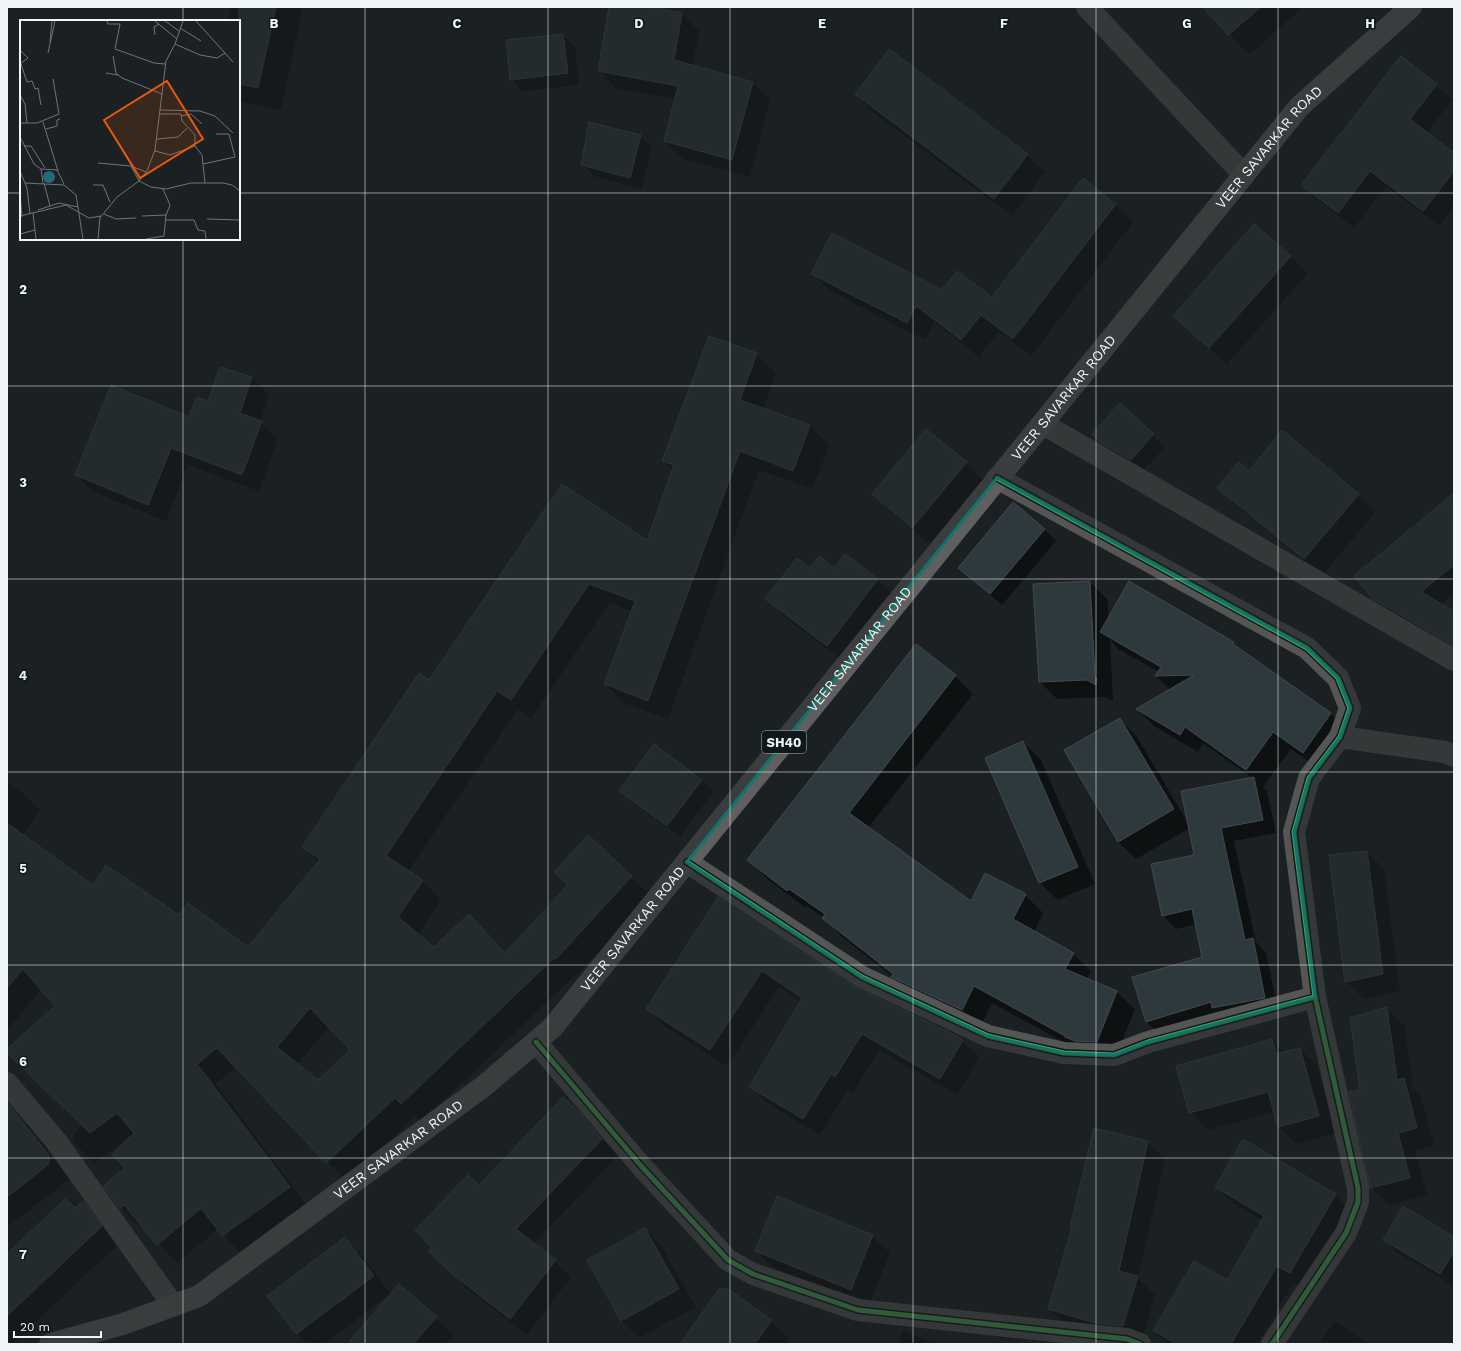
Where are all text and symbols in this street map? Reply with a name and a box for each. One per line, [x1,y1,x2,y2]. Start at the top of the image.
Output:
text: B [270,16,279,31]
text: C [453,16,462,31]
text: D [634,16,644,31]
text: E [818,16,826,31]
text: F [1000,16,1008,31]
text: G [1182,16,1192,31]
text: H [1365,16,1375,31]
inset map [20,20,240,240]
street label: VEER SAVARKAR ROAD [1212,82,1325,212]
text: 2 [19,282,27,297]
street label: VEER SAVARKAR ROAD [1008,332,1119,463]
text: 3 [19,475,27,490]
street label: VEER SAVARKAR ROAD [804,583,915,715]
text: 4 [19,668,28,683]
road number: SH40 [762,731,806,753]
text: 5 [19,861,27,876]
street label: VEER SAVARKAR ROAD [577,863,688,994]
text: 6 [19,1054,27,1069]
street label: VEER SAVARKAR ROAD [330,1096,466,1202]
text: 7 [19,1247,27,1262]
scale bar [14,1313,101,1339]
text: 20 m [20,1320,50,1334]

